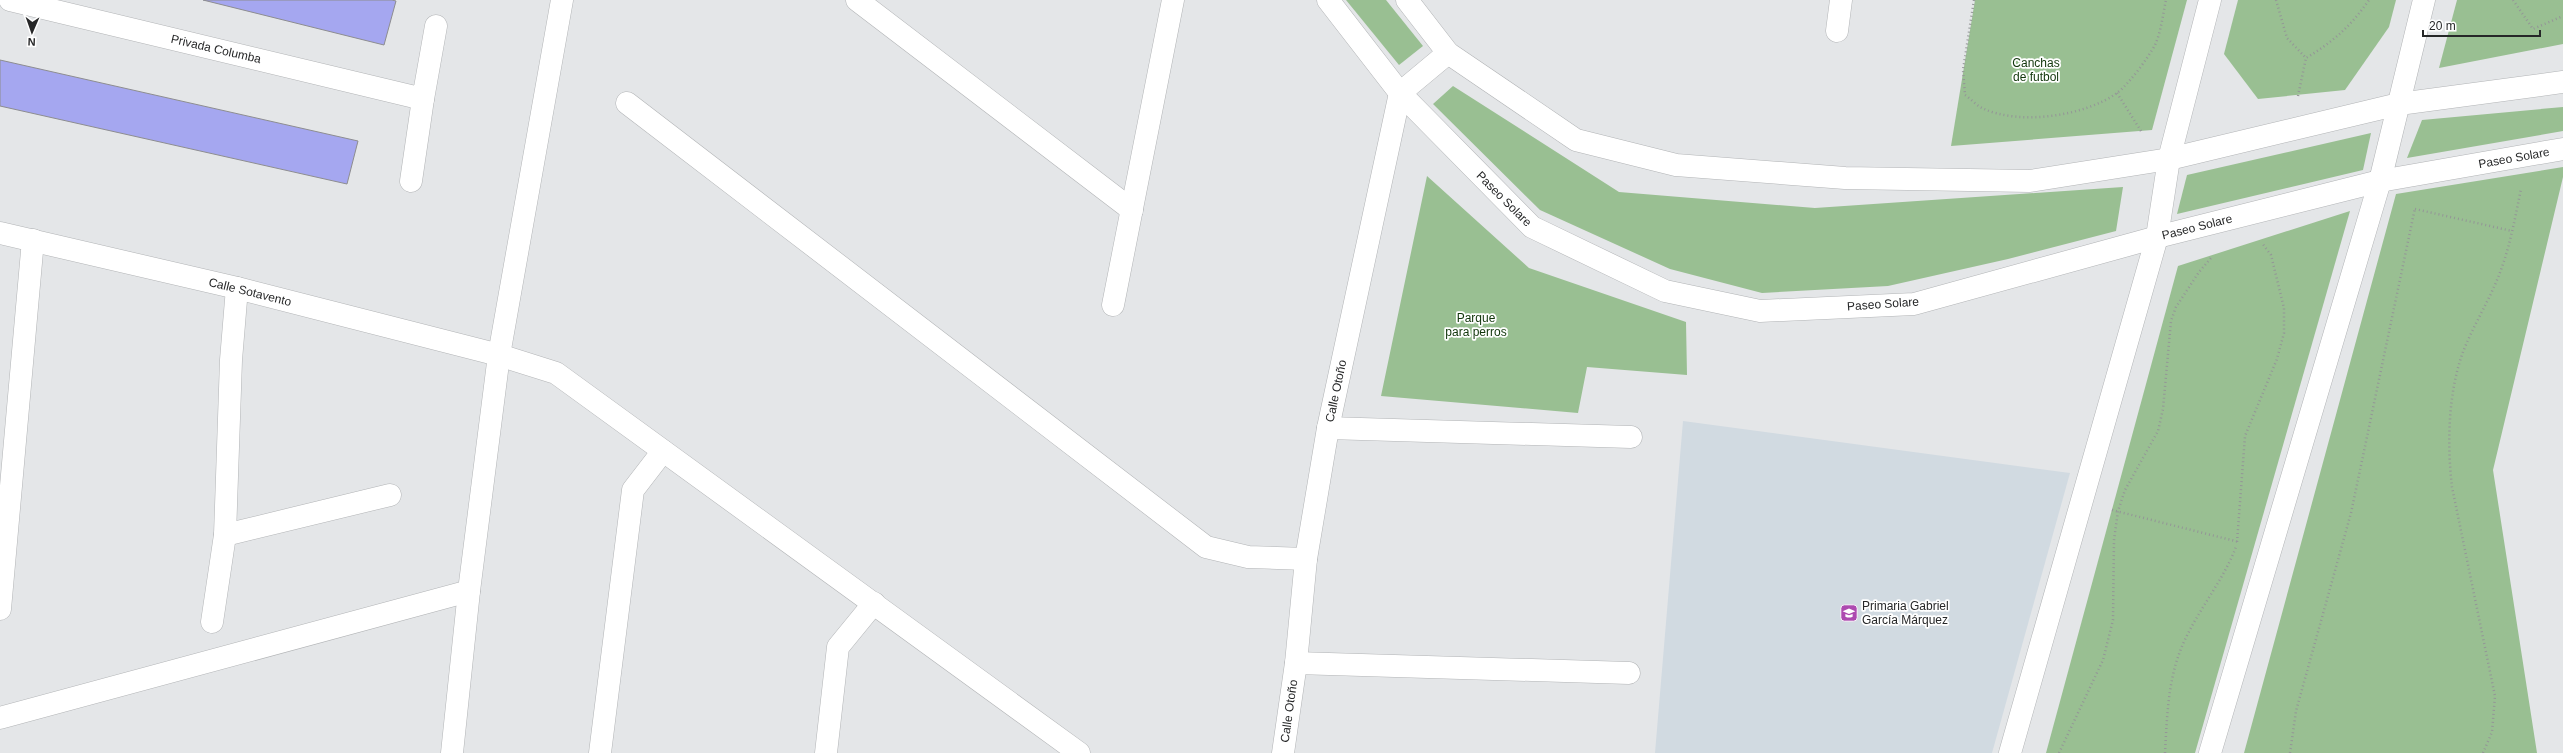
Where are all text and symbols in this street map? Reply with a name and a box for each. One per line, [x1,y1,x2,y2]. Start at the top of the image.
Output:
north arrow [12,12,52,52]
scale bar [2423,12,2540,38]
text: 20 m [2429,19,2456,33]
street label: Privada Columba [170,32,263,66]
text: N [27,36,36,48]
park label: Canchas de futbol [2012,56,2060,84]
street label: Paseo Solare [2477,145,2551,171]
street label: Paseo Solare [1474,169,1535,230]
street label: Paseo Solare [2160,211,2234,243]
street label: Calle Sotavento [207,275,293,309]
street label: Paseo Solare [1847,294,1920,313]
park label: Parque para perros [1445,311,1507,339]
street label: Calle Otoño [1323,358,1350,423]
place label: Primaria Gabriel García Márquez [1862,599,1949,627]
school or university icon: Primaria Gabriel García Márquez [1839,603,1859,623]
street label: Calle Otoño [1278,678,1300,743]

